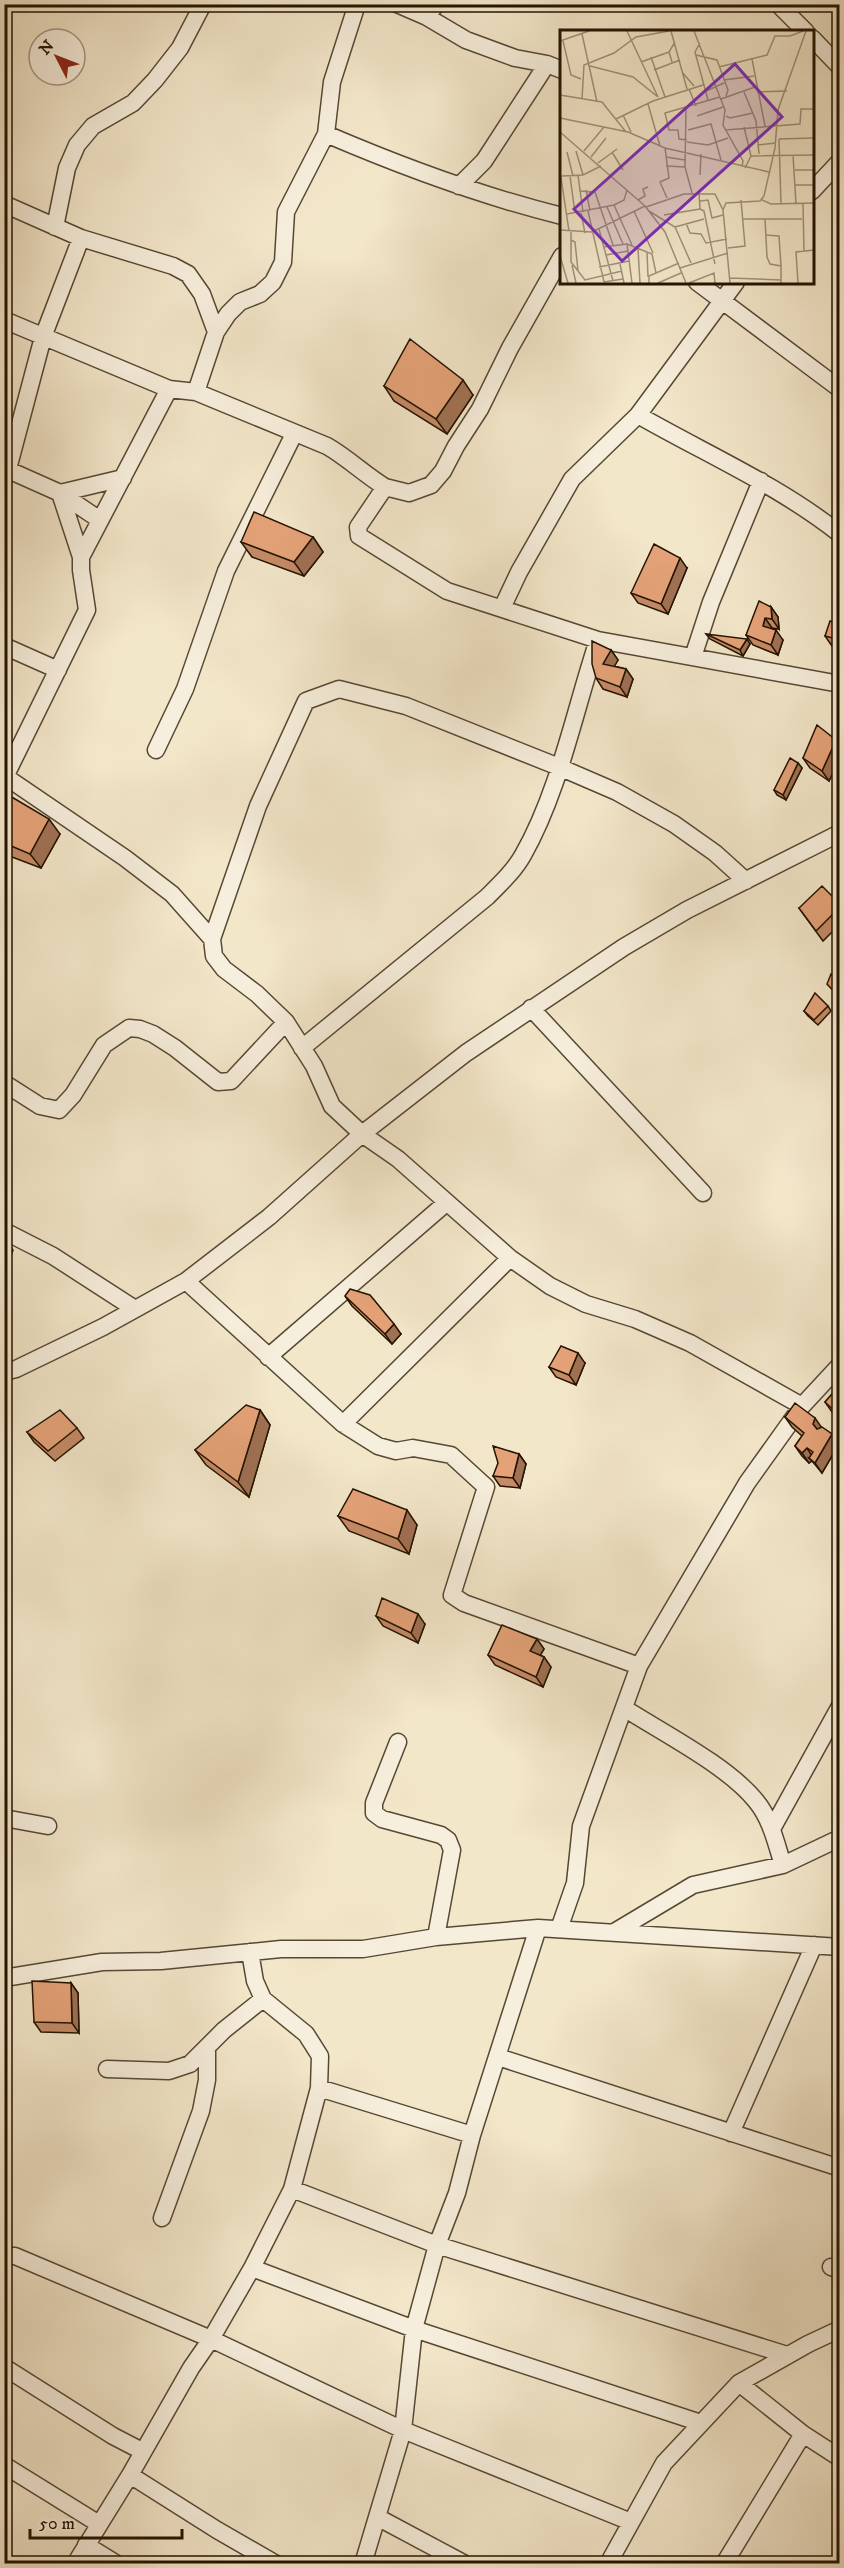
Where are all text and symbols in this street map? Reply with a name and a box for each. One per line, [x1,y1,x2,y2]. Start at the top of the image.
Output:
north arrow [27,27,87,87]
inset map [560,30,814,284]
text: N [35,36,58,59]
scale bar [30,2502,182,2540]
text: 50 m [39,2513,75,2535]

